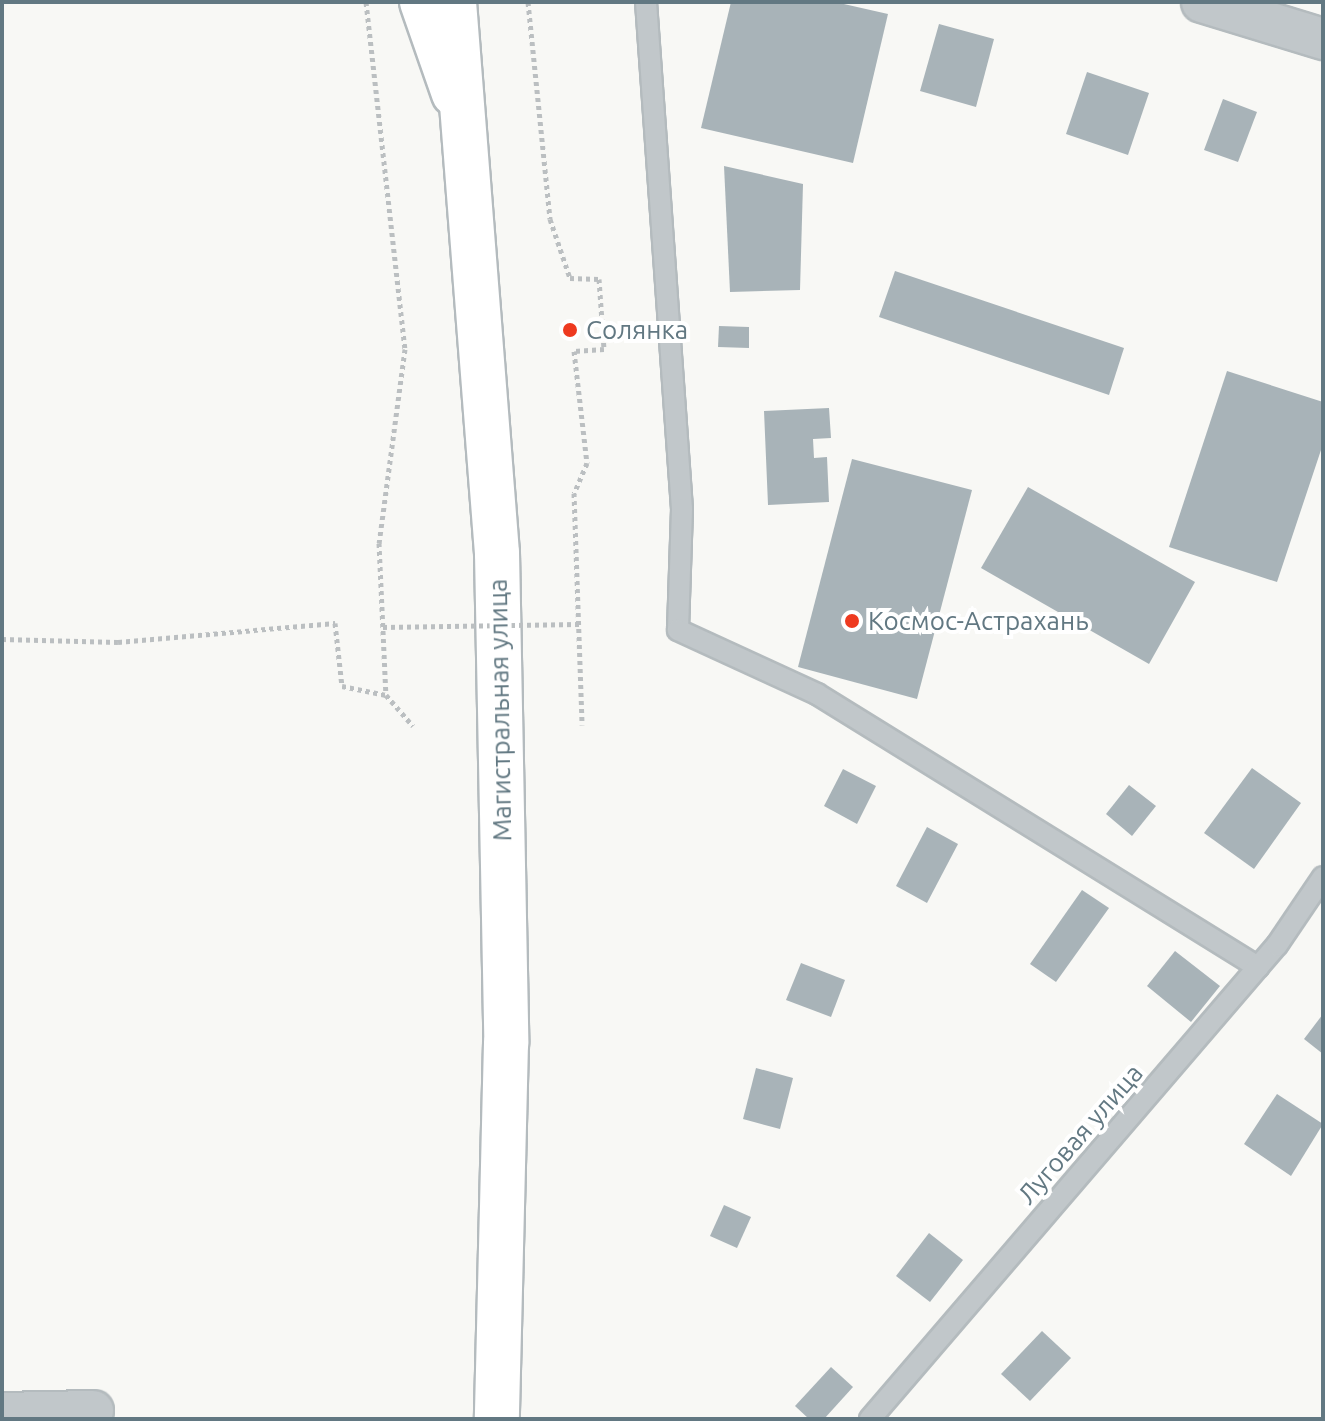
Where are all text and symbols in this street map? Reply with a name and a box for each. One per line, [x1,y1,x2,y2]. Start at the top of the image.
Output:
place label: Солянка [586,314,688,346]
marker: Солянка [561,321,579,339]
street label: Магистральная улица [482,578,518,842]
place label: Космос-Астрахань [868,605,1089,637]
marker: Космос-Астрахань [843,612,861,630]
street label: Луговая улица [1011,1058,1149,1210]

